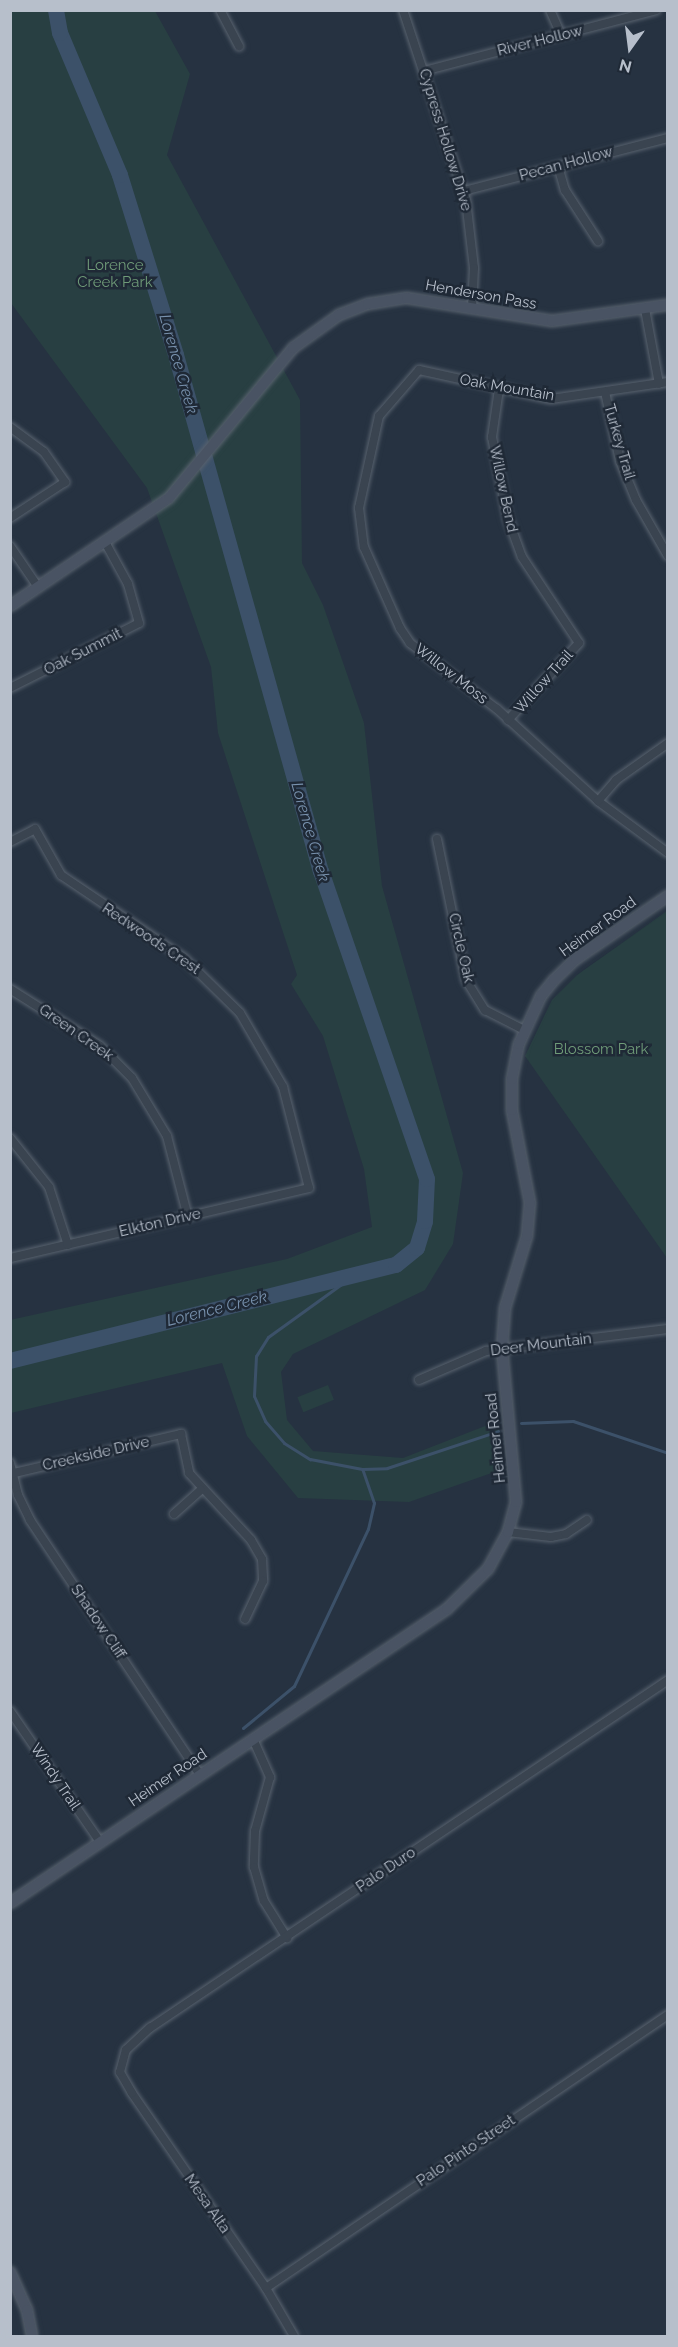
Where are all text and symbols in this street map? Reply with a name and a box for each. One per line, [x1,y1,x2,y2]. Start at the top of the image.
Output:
north arrow [600,18,660,78]
street label: River Hollow [495,22,585,60]
text: N [617,55,634,77]
street label: Cypress Hollow Drive [415,66,475,214]
street label: Pecan Hollow [517,143,615,185]
park label: Lorence Creek Park [77,256,153,291]
street label: Henderson Pass [424,276,538,314]
water label: Lorence Creek [155,312,201,416]
street label: Oak Mountain [458,371,556,405]
street label: Turkey Trail [599,402,639,482]
street label: Willow Bend [485,444,521,534]
street label: Oak Summit [41,625,125,679]
street label: Willow Moss [411,640,491,708]
street label: Willow Trail [510,646,578,718]
water label: Lorence Creek [287,780,333,884]
street label: Heimer Road [556,893,640,961]
street label: Redwoods Crest [99,900,203,978]
street label: Circle Oak [444,911,478,985]
street label: Green Creek [35,1001,117,1065]
park label: Blossom Park [554,1041,648,1059]
street label: Elkton Drive [117,1205,203,1241]
water label: Lorence Creek [165,1287,269,1331]
street label: Deer Mountain [489,1330,593,1360]
street label: Heimer Road [482,1392,510,1484]
street label: Creekside Drive [41,1433,151,1475]
street label: Shadow Cliff [66,1581,130,1663]
street label: Windy Trail [26,1740,84,1814]
street label: Heimer Road [125,1745,211,1811]
street label: Palo Duro [353,1844,419,1896]
street label: Palo Pinto Street [413,2111,519,2191]
street label: Mesa Alta [180,2171,234,2237]

